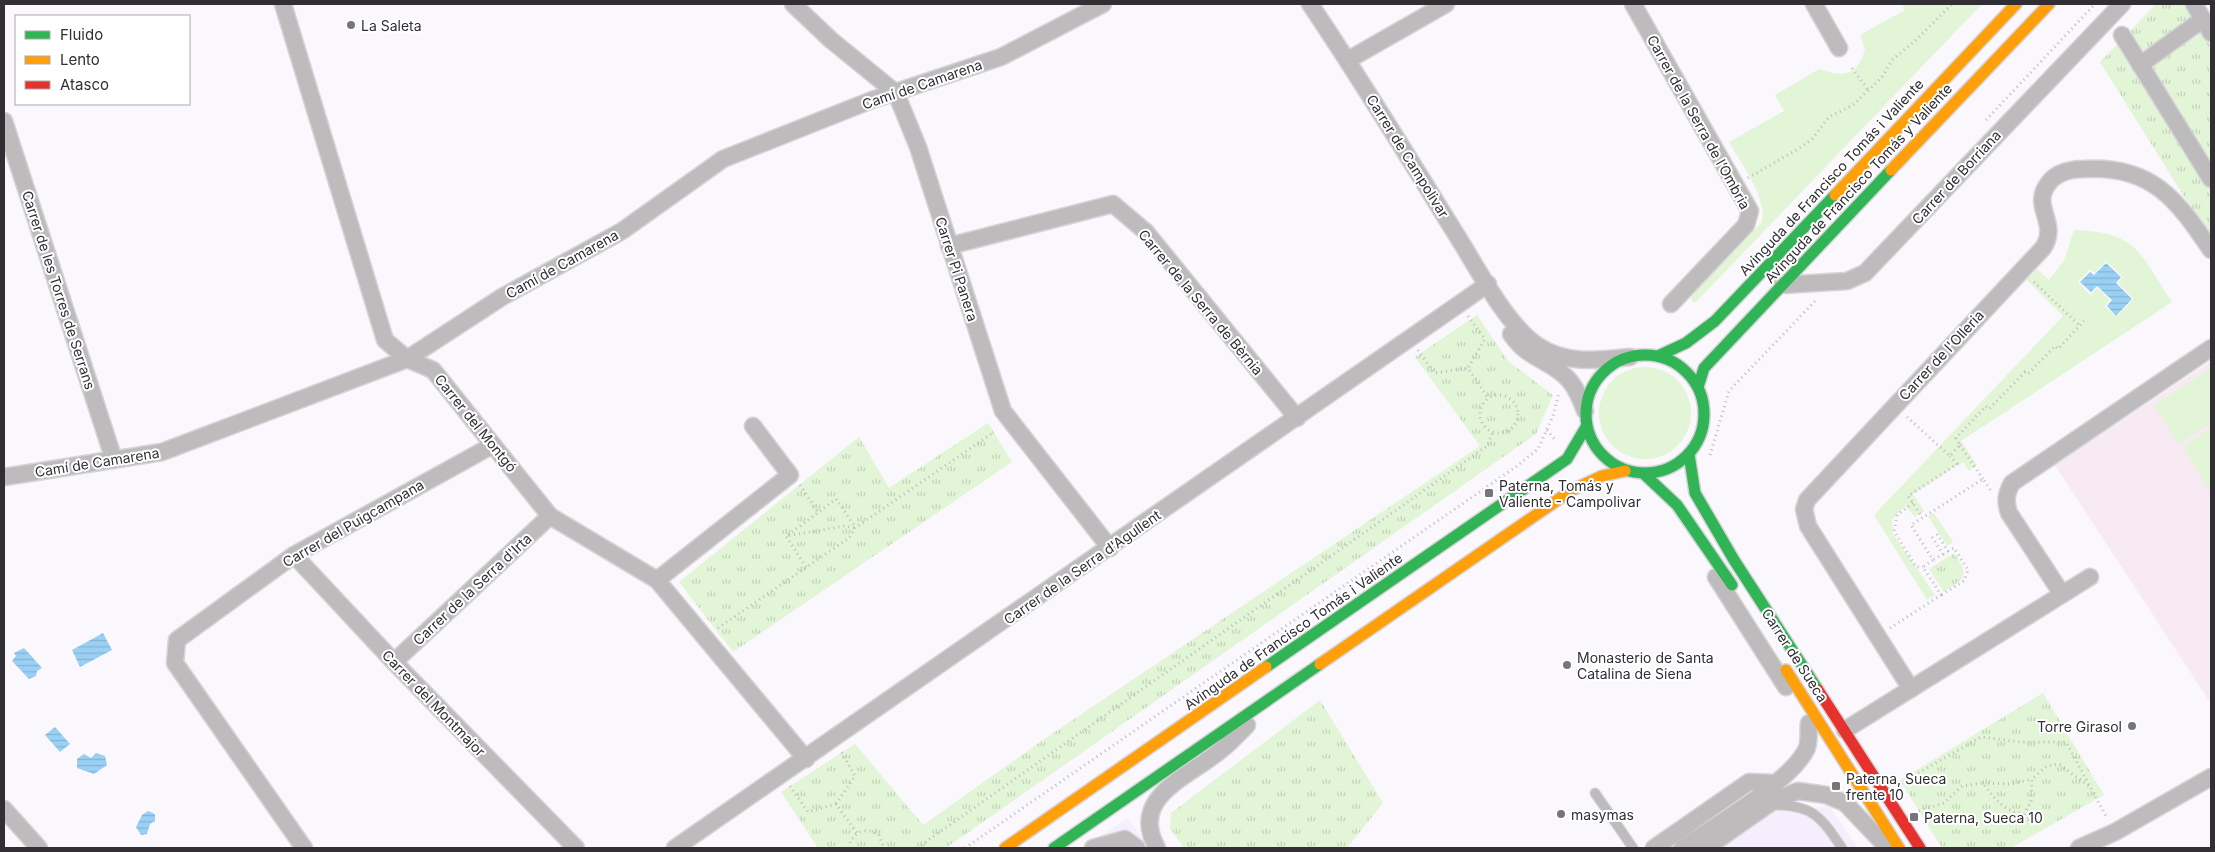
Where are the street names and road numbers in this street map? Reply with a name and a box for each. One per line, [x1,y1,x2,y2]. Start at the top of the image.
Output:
street label: Carrer de la Serra de l’Ombria [1644,32,1754,212]
street label: Camí de Camarena [860,55,984,113]
street label: Avinguda de Francisco Tomás i Valiente [1735,75,1927,279]
street label: Avinguda de Francisco Tomás y Valiente [1761,80,1955,286]
street label: Carrer de Campolivar [1363,91,1453,221]
street label: Carrer de Borriana [1908,126,2004,228]
street label: Carrer de les Torres de Serrans [19,188,99,392]
street label: Carrer Pi Panera [932,215,982,323]
street label: Camí de Camarena [503,226,621,302]
street label: Carrer de la Serra de Bèrnia [1135,226,1267,378]
street label: Carrer de l'Olleria [1895,307,1987,403]
street label: Carrer del Montgó [431,371,521,475]
street label: Camí de Camarena [33,444,161,480]
street label: Carrer del Puigcampana [279,476,427,570]
street label: Carrer de la Serra d'Agullent [1000,506,1164,628]
street label: Carrer de la Serra d'Irta [409,530,535,648]
street label: Avinguda de Francisco Tomás i Valiente [1181,549,1405,713]
street label: Carrer de Sueca [1758,605,1832,705]
street label: Carrer del Montmajor [379,646,489,760]

